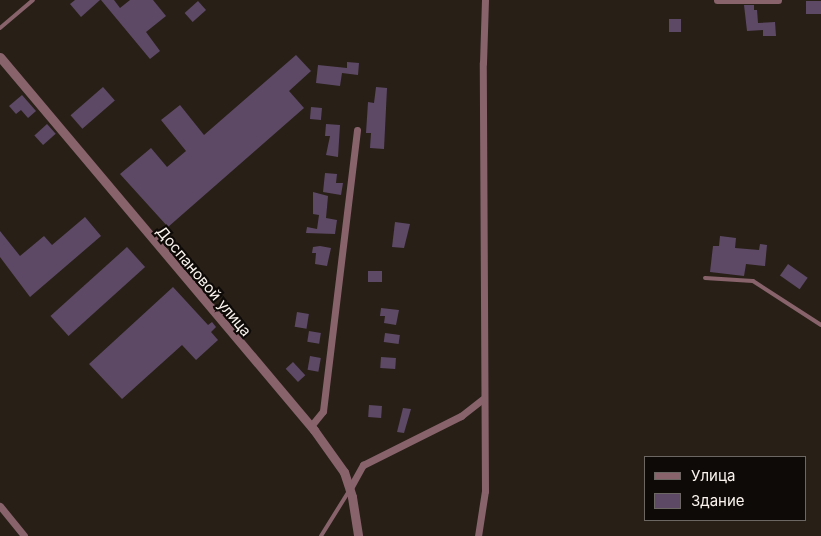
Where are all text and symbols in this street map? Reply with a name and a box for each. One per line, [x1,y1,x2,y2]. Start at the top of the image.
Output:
street label: Доспановой улица [153,222,255,340]
legend [644,456,806,521]
text: Улица [691,466,735,485]
text: Здание [691,491,745,510]

